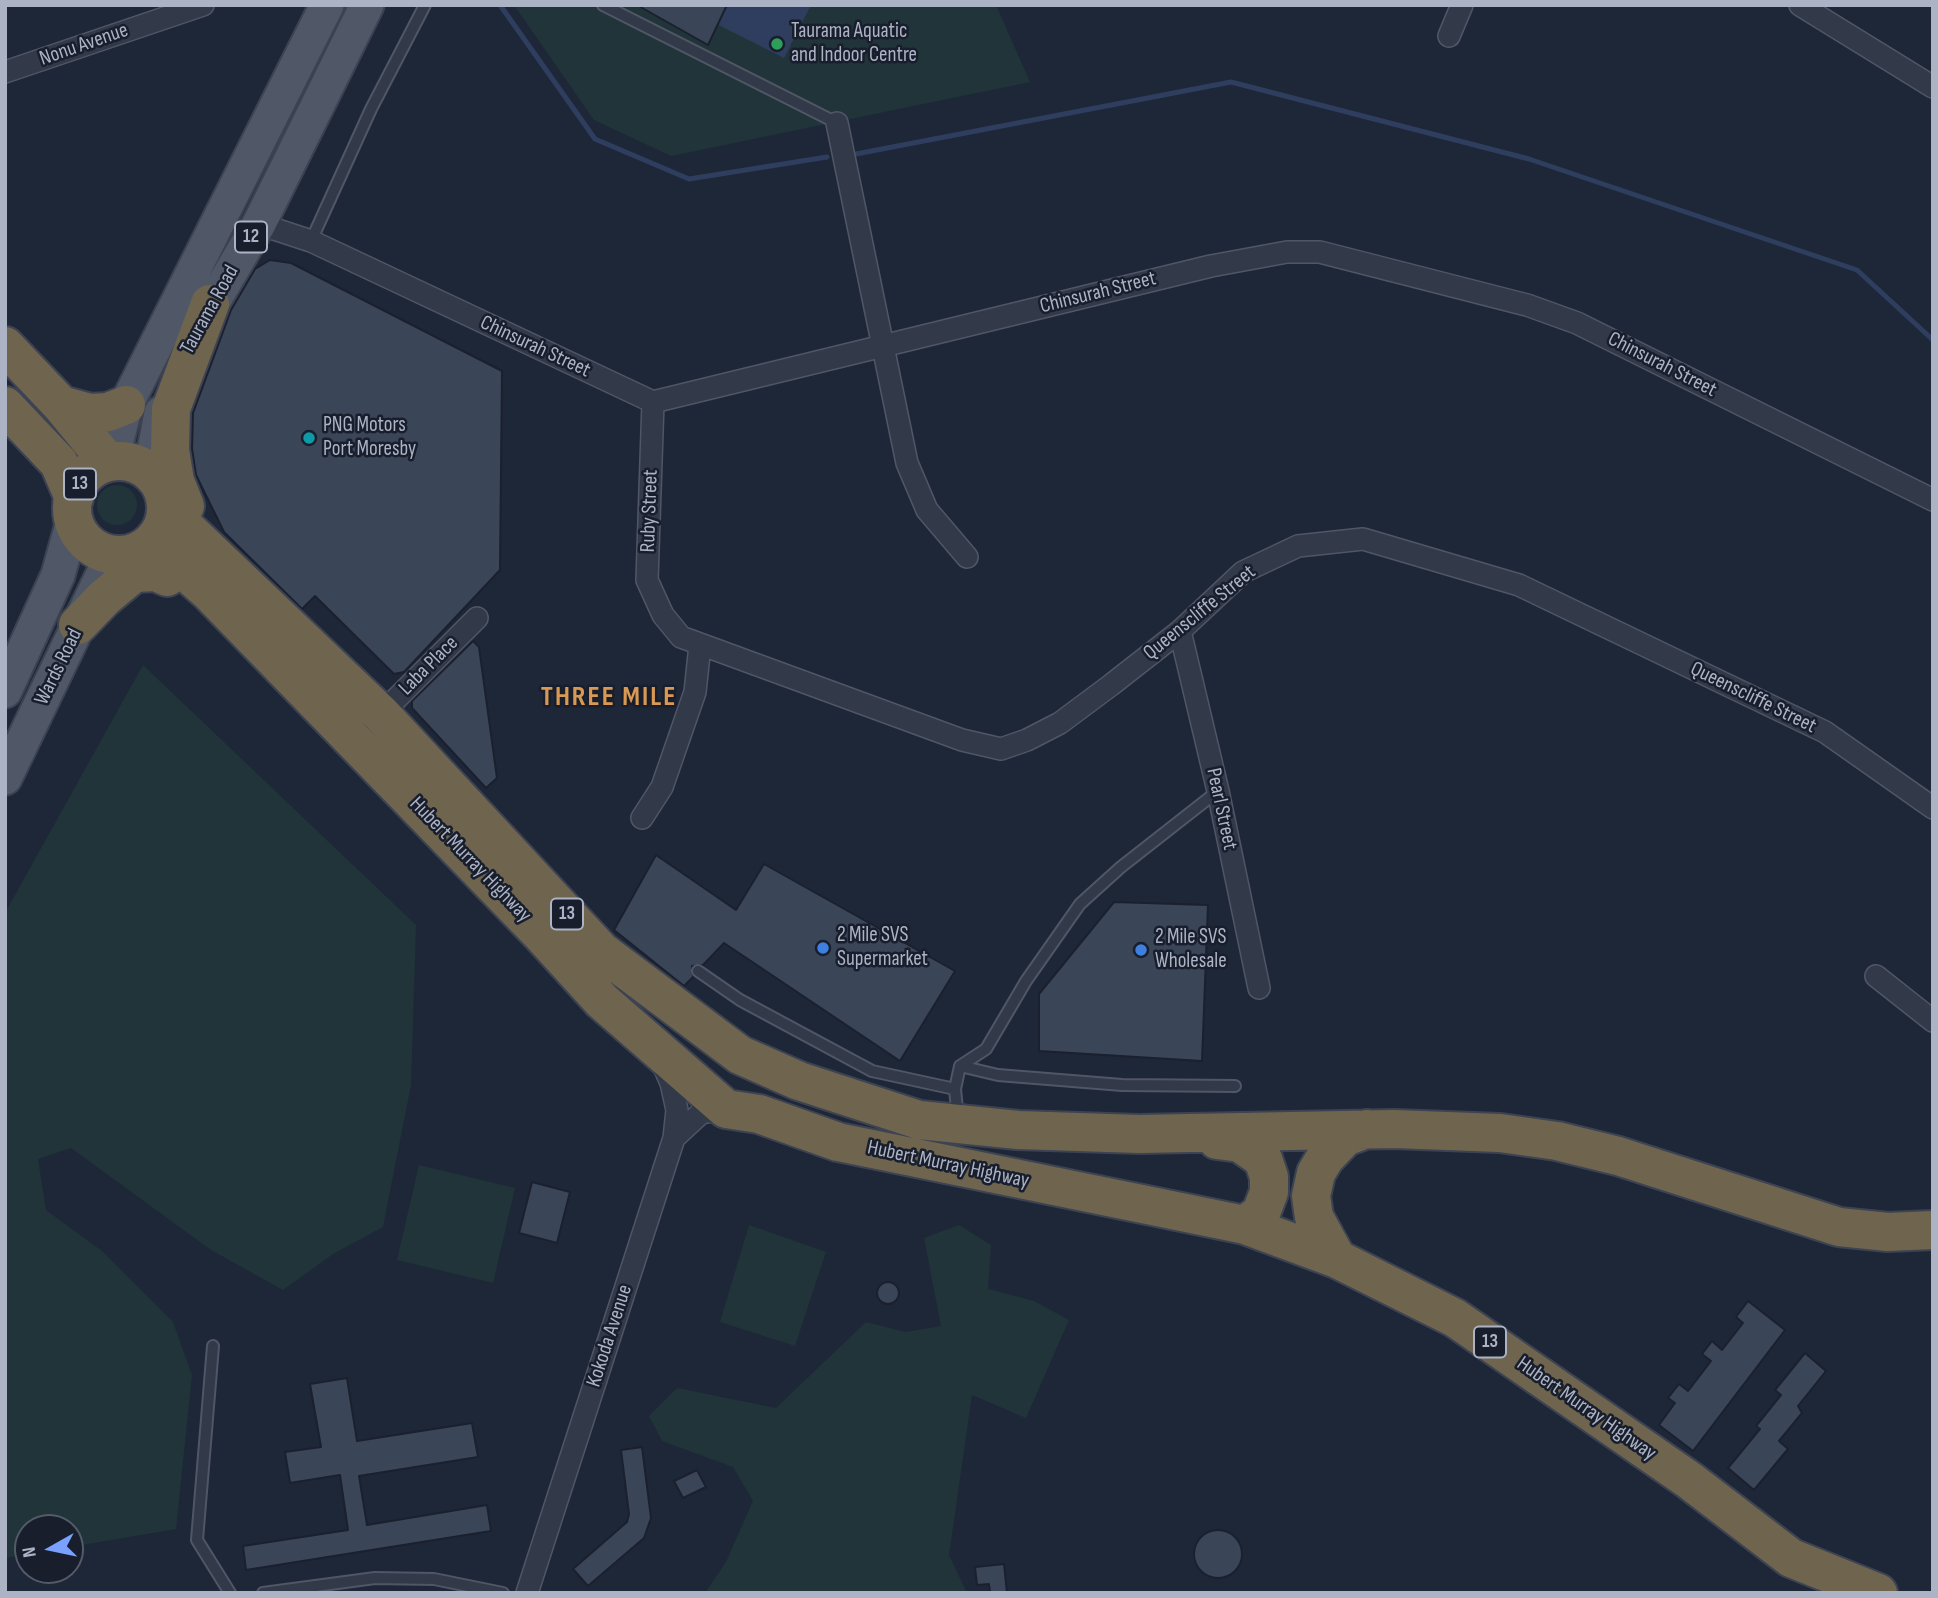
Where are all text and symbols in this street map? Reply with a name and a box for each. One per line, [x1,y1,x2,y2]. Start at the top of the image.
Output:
street label: Nonu Avenue [36,18,132,72]
place label: Taurama Aquatic and Indoor Centre [791,19,917,69]
marker: Taurama Aquatic and Indoor Centre [769,36,785,52]
road number: 12 [235,221,267,252]
street label: Taurama Road [175,261,245,359]
street label: Chinsurah Street [1037,266,1159,320]
street label: Chinsurah Street [476,310,594,384]
street label: Chinsurah Street [1603,327,1721,403]
place label: PNG Motors Port Moresby [323,413,416,463]
marker: PNG Motors Port Moresby [301,430,317,446]
road number: 13 [64,468,96,499]
street label: Ruby Street [636,469,664,553]
street label: Queenscliffe Street [1139,560,1261,666]
street label: Wards Road [30,625,88,709]
street label: Laba Place [394,631,464,701]
street label: Queenscliffe Street [1686,657,1820,739]
district label: THREE MILE [542,681,676,715]
street label: Pearl Street [1200,766,1242,852]
street label: Hubert Murray Highway [404,792,536,928]
road number: 13 [551,898,583,930]
place label: 2 Mile SVS Supermarket [837,923,928,973]
place label: 2 Mile SVS Wholesale [1155,925,1227,975]
marker: 2 Mile SVS Supermarket [815,940,831,956]
marker: 2 Mile SVS Wholesale [1133,942,1149,958]
street label: Hubert Murray Highway [865,1136,1031,1194]
street label: Kokoda Avenue [582,1282,638,1390]
road number: 13 [1474,1326,1506,1358]
street label: Hubert Murray Highway [1511,1352,1661,1466]
north arrow [14,1514,84,1584]
text: N [18,1545,42,1559]

